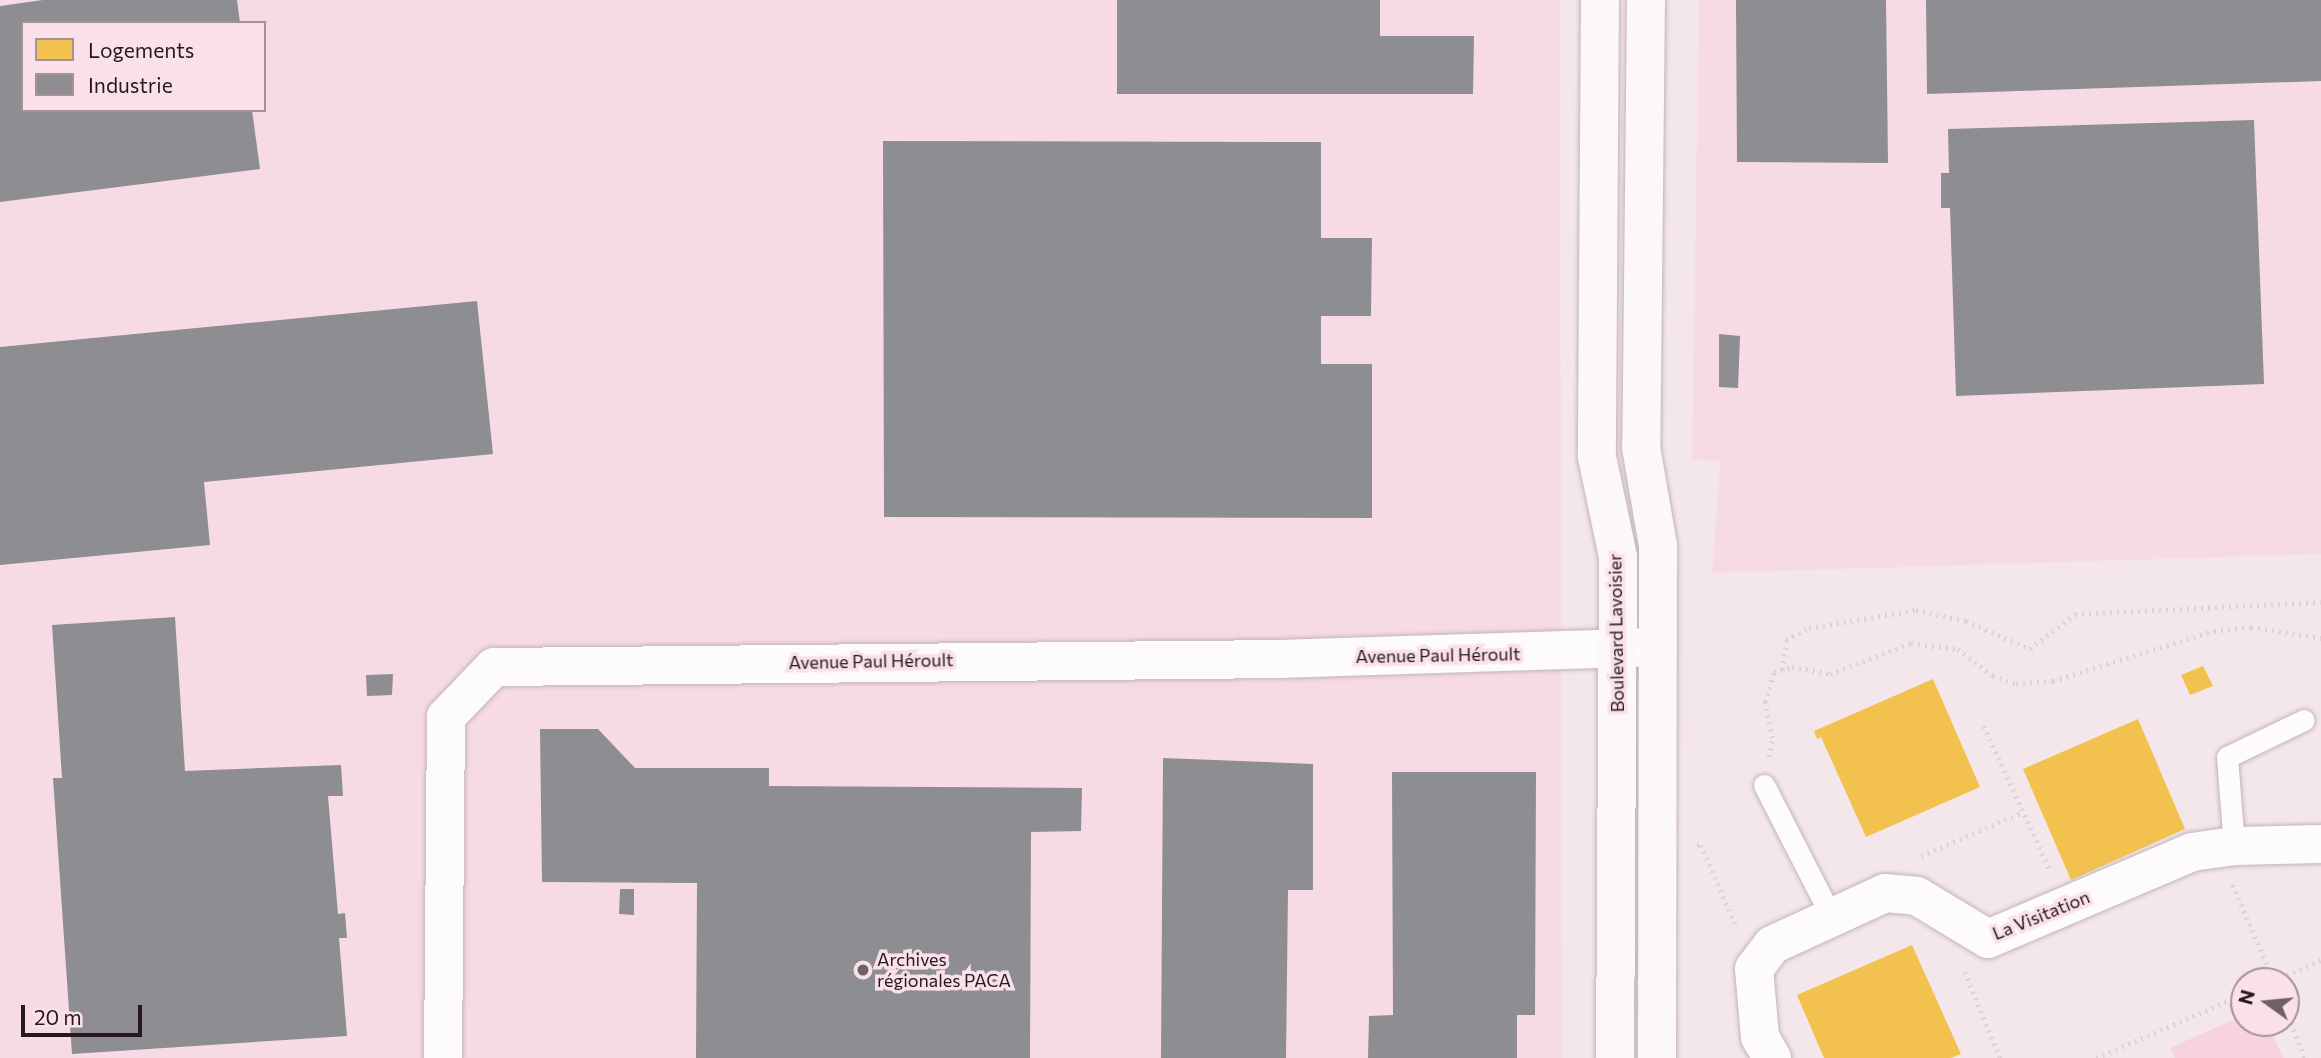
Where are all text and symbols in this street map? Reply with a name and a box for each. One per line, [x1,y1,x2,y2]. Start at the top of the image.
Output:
legend [21,21,266,112]
text: Logements [88,37,194,62]
text: Industrie [88,72,173,97]
street label: Boulevard Lavoisier [1604,553,1628,713]
street label: Avenue Paul Héroult [1355,643,1521,667]
street label: Avenue Paul Héroult [788,649,954,673]
street label: La Visitation [1989,886,2093,944]
place label: Archives régionales PACA [877,949,1011,992]
marker: Archives régionales PACA [855,962,871,978]
north arrow [2230,967,2300,1037]
text: N [2233,987,2259,1007]
scale bar [24,992,145,1036]
text: 20 m [34,1004,82,1029]

